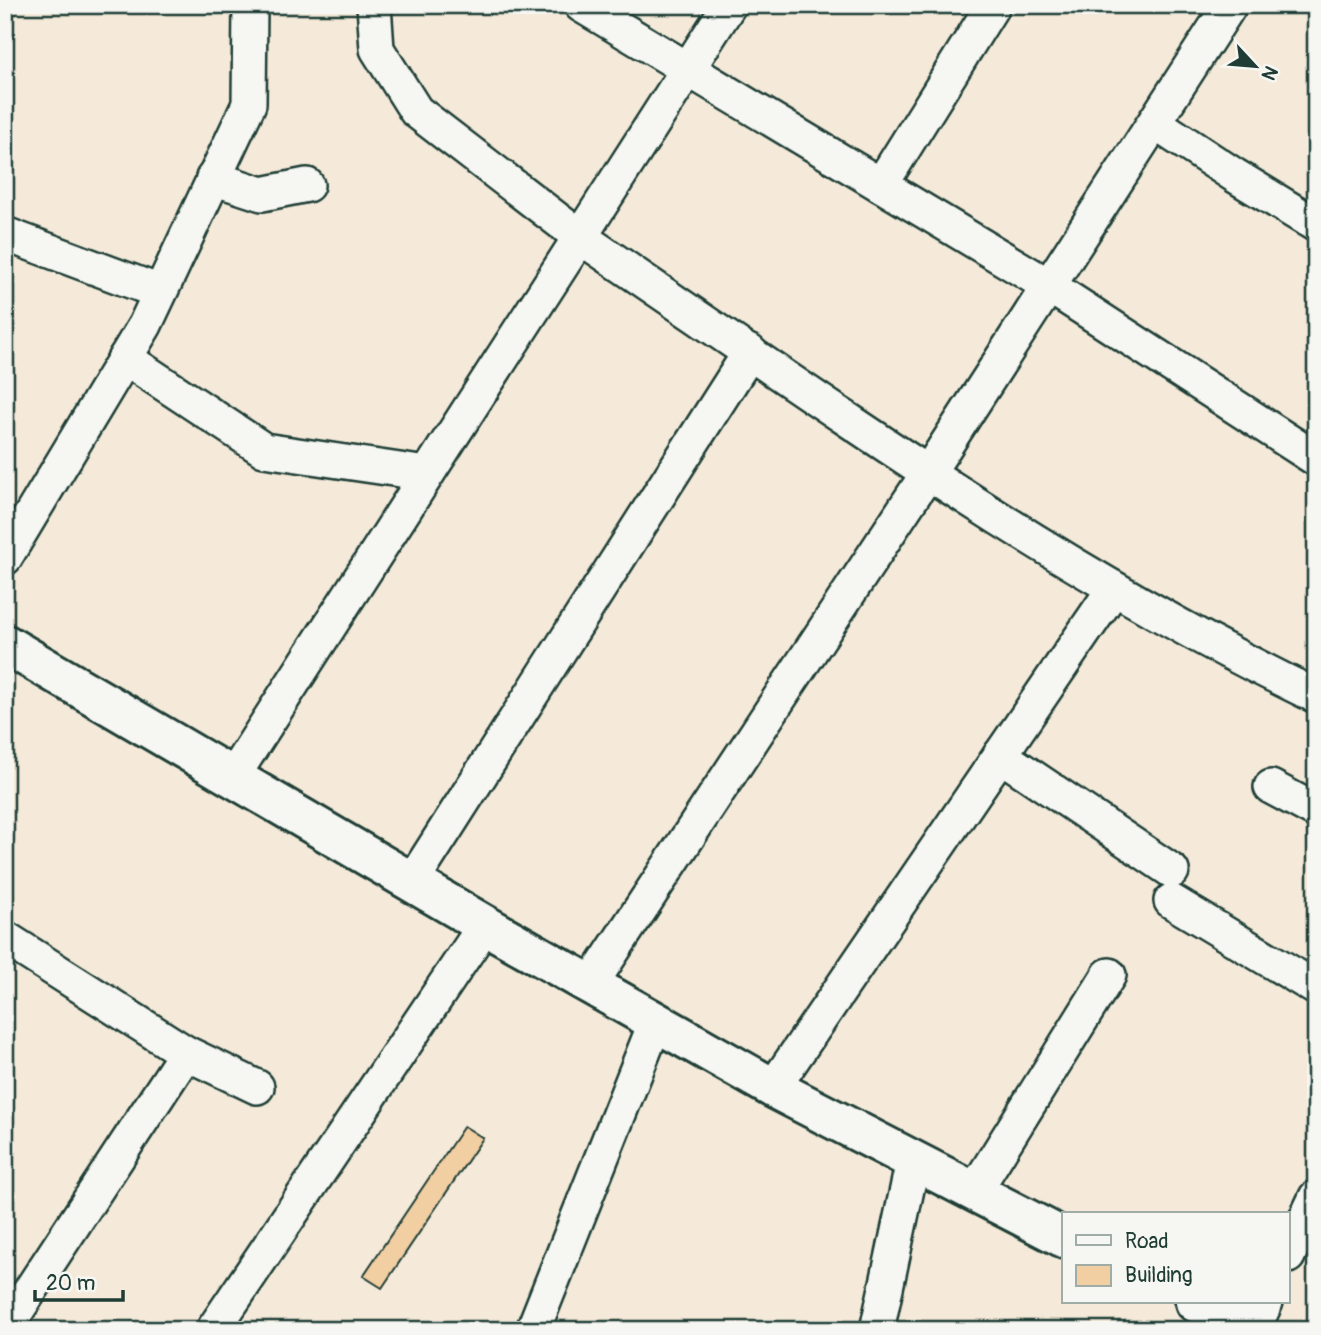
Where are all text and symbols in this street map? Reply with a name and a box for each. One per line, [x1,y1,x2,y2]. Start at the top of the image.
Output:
north arrow [1220,32,1290,102]
text: N [1256,62,1283,84]
legend [1062,1212,1290,1304]
text: Road [1125,1228,1169,1255]
scale bar [35,1258,122,1302]
text: Building [1125,1262,1192,1289]
text: 20 m [46,1270,95,1297]

